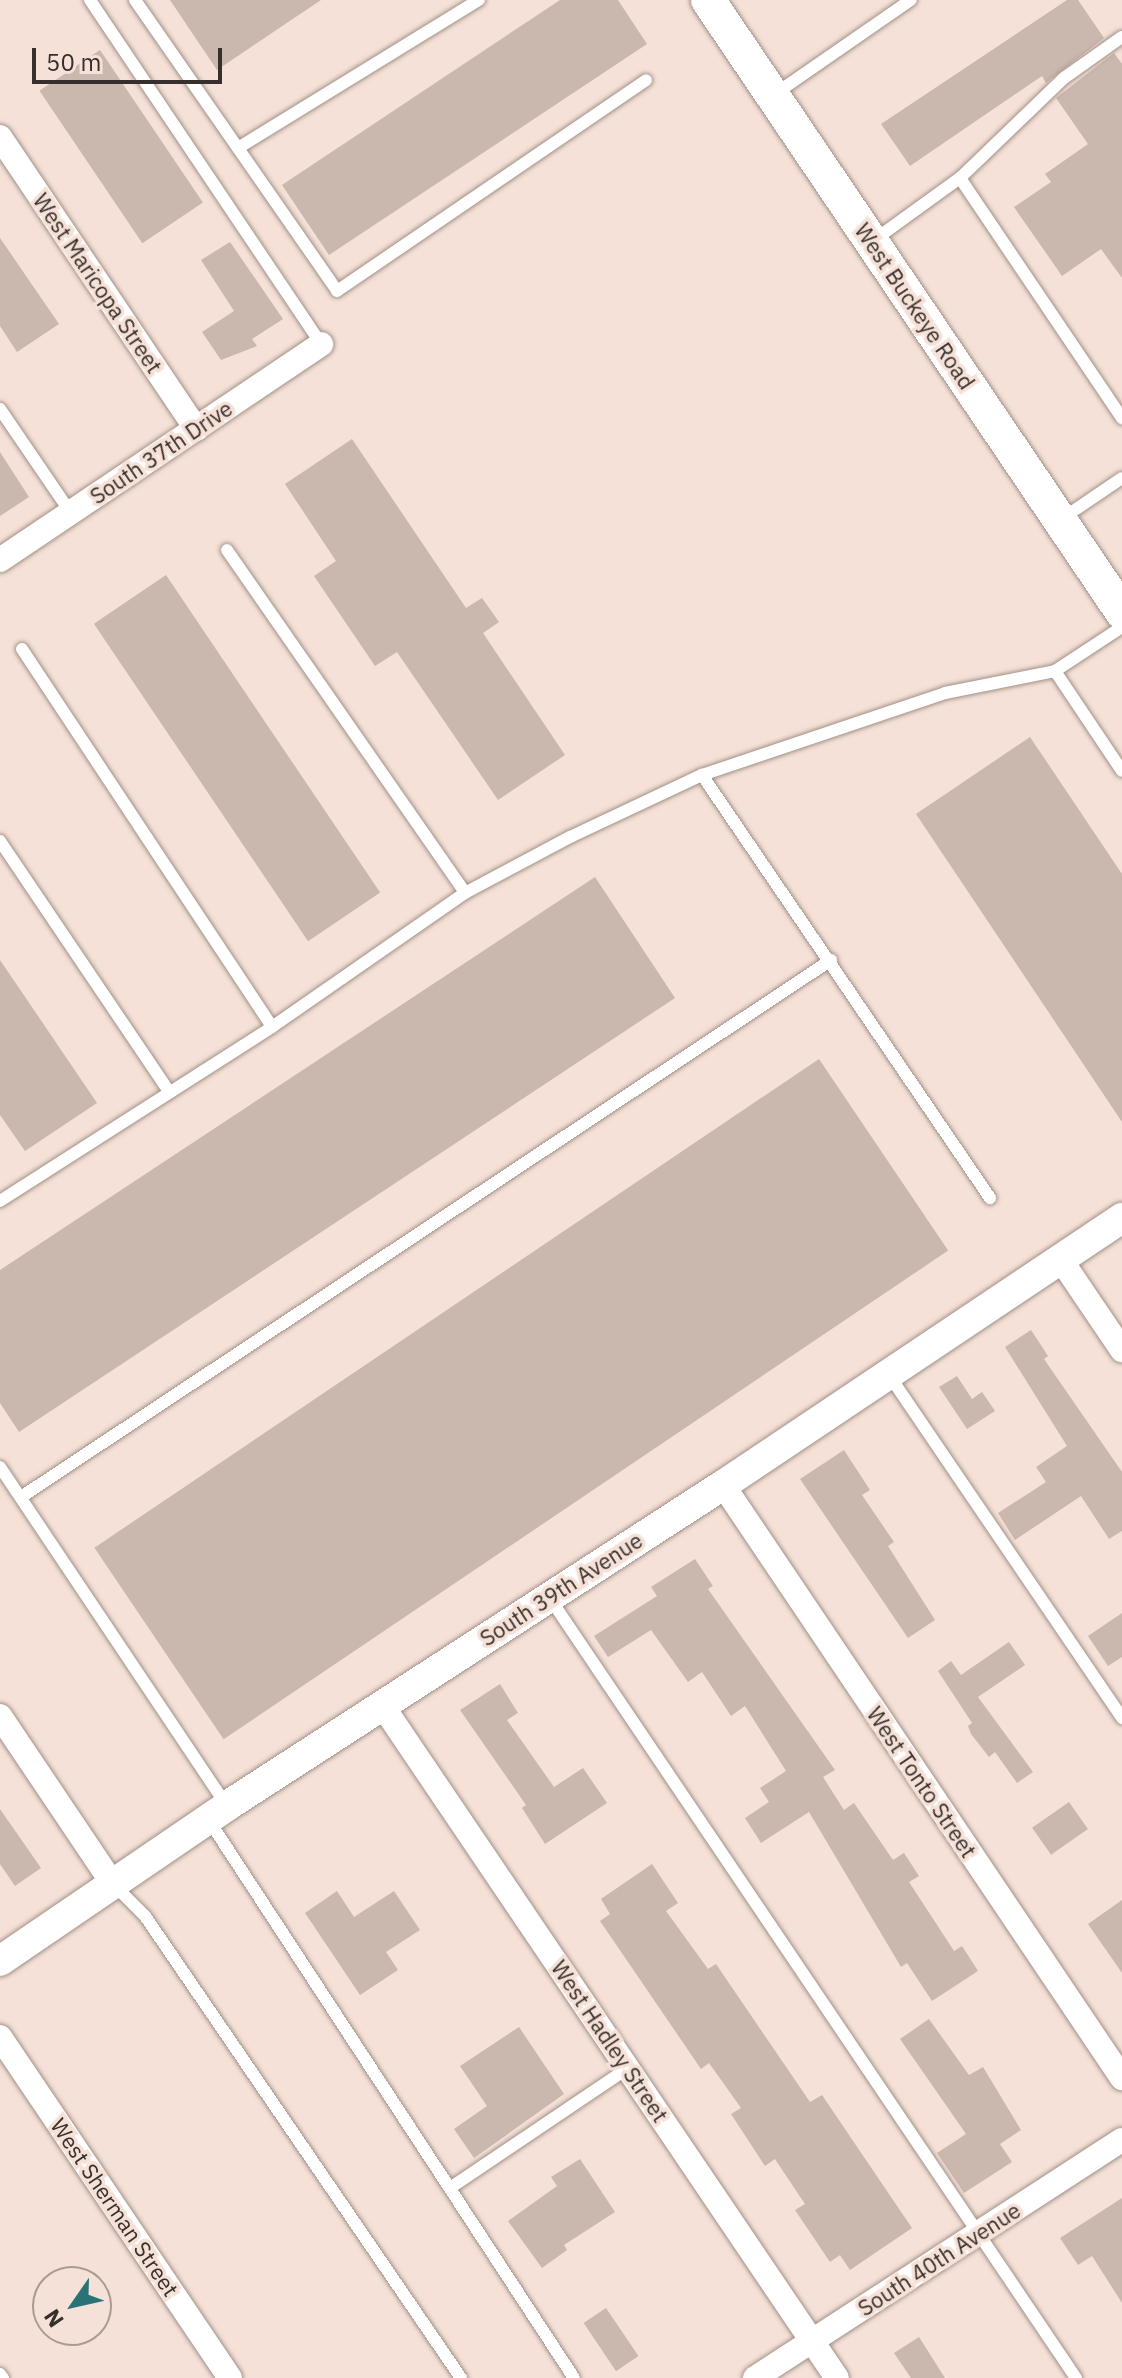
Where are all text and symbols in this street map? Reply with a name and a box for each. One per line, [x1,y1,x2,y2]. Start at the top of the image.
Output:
scale bar [36,32,226,82]
text: 50 m [46,46,101,78]
street label: West Maricopa Street [28,188,168,378]
street label: West Buckeye Road [850,218,980,394]
street label: South 37th Drive [85,395,237,509]
street label: South 39th Avenue [475,1527,647,1651]
street label: West Tonto Street [862,1702,982,1862]
street label: West Hadley Street [546,1955,674,2127]
street label: West Sherman Street [46,2113,184,2301]
street label: South 40th Avenue [853,2197,1025,2321]
north arrow [32,2266,112,2346]
text: N [37,2304,70,2333]

